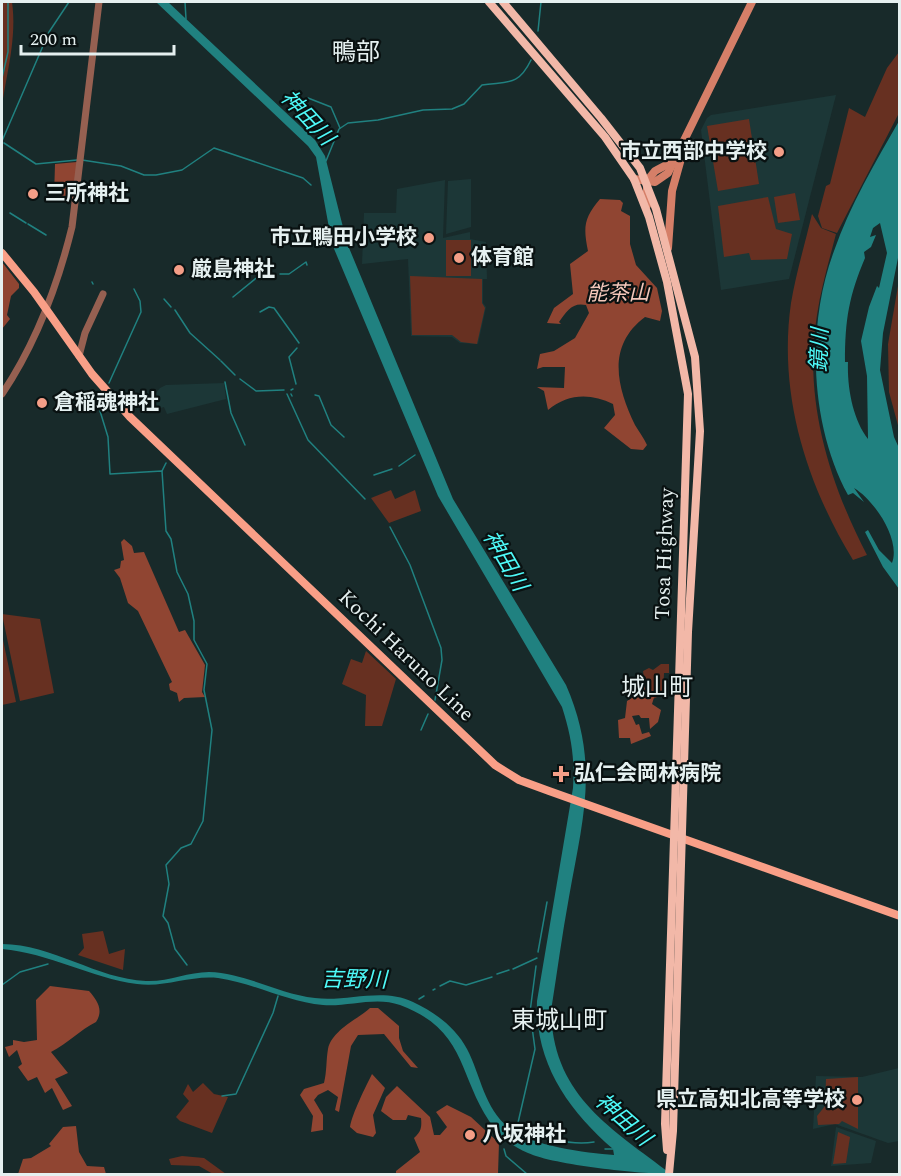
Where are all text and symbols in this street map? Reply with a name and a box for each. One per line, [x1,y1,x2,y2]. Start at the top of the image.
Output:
scale bar [21,18,174,56]
text: 200 m [30,26,77,53]
district label: 鴨部 [332,35,380,71]
water label: 神田川 [272,83,343,155]
place label: 市立西部中学校 [620,136,767,168]
marker: 市立西部中学校 [772,145,786,159]
place label: 三所神社 [45,178,129,210]
marker: 三所神社 [26,187,40,201]
place label: 市立鴨田小学校 [270,222,417,254]
marker: 市立鴨田小学校 [422,231,436,245]
place label: 体育館 [471,242,534,274]
marker: 体育館 [452,251,466,265]
place label: 厳島神社 [191,254,275,286]
marker: 厳島神社 [172,263,186,277]
park label: 能茶山 [587,278,651,310]
water label: 鏡川 [803,325,837,373]
place label: 倉稲魂神社 [54,387,159,419]
marker: 倉稲魂神社 [35,396,49,410]
street label: Tosa Highway [647,487,683,620]
water label: 神田川 [474,524,537,600]
street label: Kochi Haruno Line [331,582,481,730]
district label: 城山町 [621,670,693,706]
place label: 弘仁会岡林病院 [574,758,721,790]
marker: 弘仁会岡林病院 [552,765,570,783]
water label: 吉野川 [321,963,389,997]
district label: 東城山町 [511,1003,607,1039]
place label: 県立高知北高等学校 [656,1084,845,1116]
water label: 神田川 [587,1086,660,1156]
marker: 県立高知北高等学校 [850,1093,864,1107]
place label: 八坂神社 [482,1119,566,1151]
marker: 八坂神社 [463,1128,477,1142]

